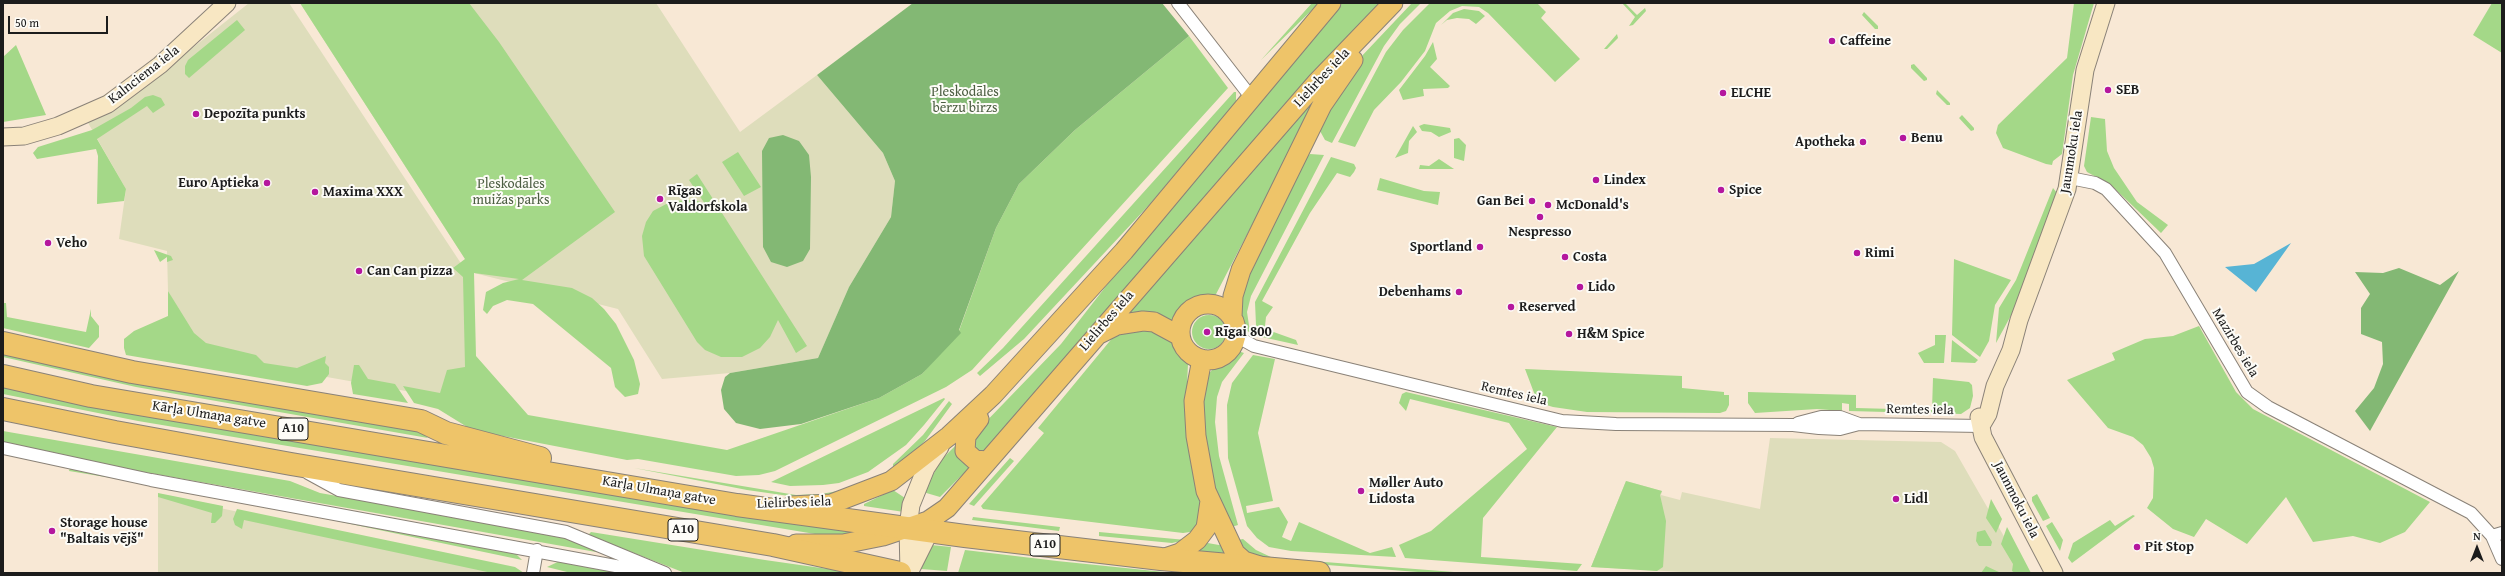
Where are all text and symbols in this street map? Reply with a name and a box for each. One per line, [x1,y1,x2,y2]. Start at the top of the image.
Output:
scale bar [10,8,110,34]
text: 50 m [15,14,39,31]
place label: Caffeine [1840,33,1891,49]
marker: Caffeine [1827,36,1837,46]
street label: Kalnciema iela [105,42,183,108]
street label: Lielirbes iela [1290,45,1354,111]
place label: SEB [2116,82,2139,98]
park label: Pleskodāles bērzu birzs [931,84,999,116]
place label: ELCHE [1731,85,1771,101]
marker: SEB [2103,85,2113,95]
marker: ELCHE [1718,88,1728,98]
place label: Depozīta punkts [204,106,306,122]
marker: Depozīta punkts [191,109,201,119]
street label: Jaunmoku iela [2057,109,2087,195]
place label: Benu [1911,130,1943,146]
marker: Benu [1898,133,1908,143]
place label: Apotheka [1795,134,1855,150]
marker: Apotheka [1858,137,1868,147]
place label: Lindex [1604,172,1646,188]
place label: Euro Aptieka [178,175,259,191]
marker: Lindex [1591,175,1601,185]
park label: Pleskodāles muižas parks [473,176,549,208]
marker: Euro Aptieka [262,178,272,188]
place label: Spice [1729,182,1762,198]
place label: Rīgas Valdorfskola [668,183,748,216]
place label: Maxima XXX [323,184,403,200]
marker: Spice [1716,185,1726,195]
marker: Maxima XXX [310,187,320,197]
place label: Gan Bei [1477,193,1524,209]
marker: Rīgas Valdorfskola [655,194,665,204]
marker: Gan Bei [1527,196,1537,206]
place label: McDonald's [1556,197,1629,213]
marker: McDonald's [1543,200,1553,210]
marker: Nespresso [1535,212,1545,222]
place label: Nespresso [1509,224,1571,240]
place label: Veho [56,235,87,251]
marker: Veho [43,238,53,248]
place label: Sportland [1410,239,1472,255]
marker: Sportland [1475,242,1485,252]
place label: Rimi [1865,245,1894,261]
marker: Rimi [1852,248,1862,258]
place label: Costa [1573,249,1607,265]
marker: Costa [1560,252,1570,262]
place label: Can Can pizza [367,263,453,279]
marker: Can Can pizza [354,266,364,276]
place label: Lido [1588,279,1615,295]
marker: Lido [1575,282,1585,292]
place label: Debenhams [1379,284,1451,300]
street label: Lielirbes iela [1076,287,1138,355]
marker: Debenhams [1454,287,1464,297]
place label: Reserved [1519,299,1576,315]
marker: Reserved [1506,302,1516,312]
street label: Mazirbes iela [2208,305,2262,381]
place label: Rīgai 800 [1215,324,1272,340]
place label: H&M Spice [1577,326,1645,342]
marker: Rīgai 800 [1202,327,1212,337]
marker: H&M Spice [1564,329,1574,339]
street label: Remtes iela [1479,378,1549,410]
street label: Kārļa Ulmaņa gatve [151,398,267,432]
street label: Remtes iela [1886,401,1954,419]
road number: A10 [278,418,308,440]
street label: Jaunmoku iela [1989,459,2043,541]
street label: Kārļa Ulmaņa gatve [601,473,717,509]
place label: Møller Auto Lidosta [1369,475,1443,508]
marker: Møller Auto Lidosta [1356,486,1366,496]
place label: Lidl [1904,491,1928,507]
street label: Lielirbes iela [757,493,831,513]
marker: Lidl [1891,494,1901,504]
place label: Storage house "Baltais vējš" [60,515,148,548]
road number: A10 [668,519,698,541]
marker: Storage house "Baltais vējš" [47,526,57,536]
north arrow [2457,528,2497,568]
text: N [2473,528,2481,544]
road number: A10 [1030,534,1060,556]
place label: Pit Stop [2145,539,2194,555]
marker: Pit Stop [2132,542,2142,552]

